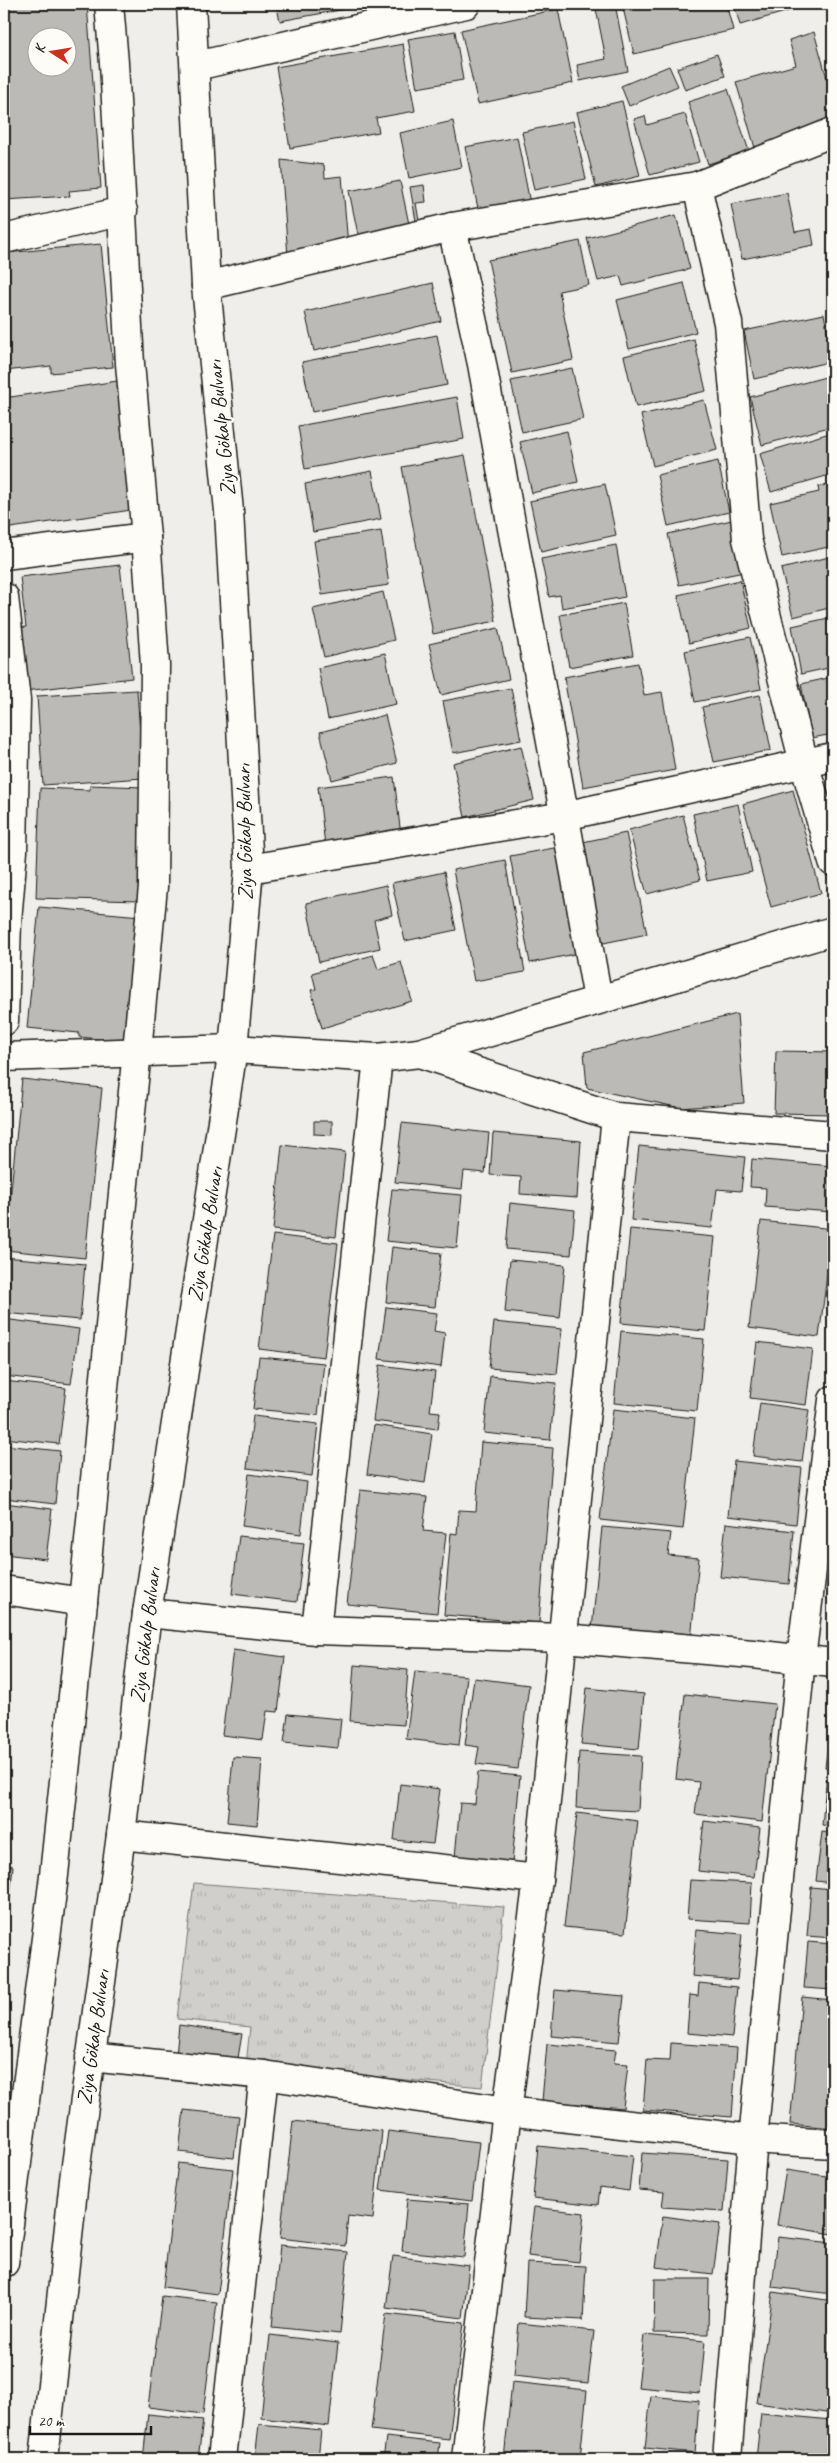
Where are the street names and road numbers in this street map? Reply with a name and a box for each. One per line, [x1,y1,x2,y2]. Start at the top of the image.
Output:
street label: Ziya Gökalp Bulvarı [201,358,241,497]
street label: Ziya Gökalp Bulvarı [230,763,258,900]
street label: Ziya Gökalp Bulvarı [182,1164,229,1303]
street label: Ziya Gökalp Bulvarı [124,1565,166,1704]
street label: Ziya Gökalp Bulvarı [71,1967,115,2106]

